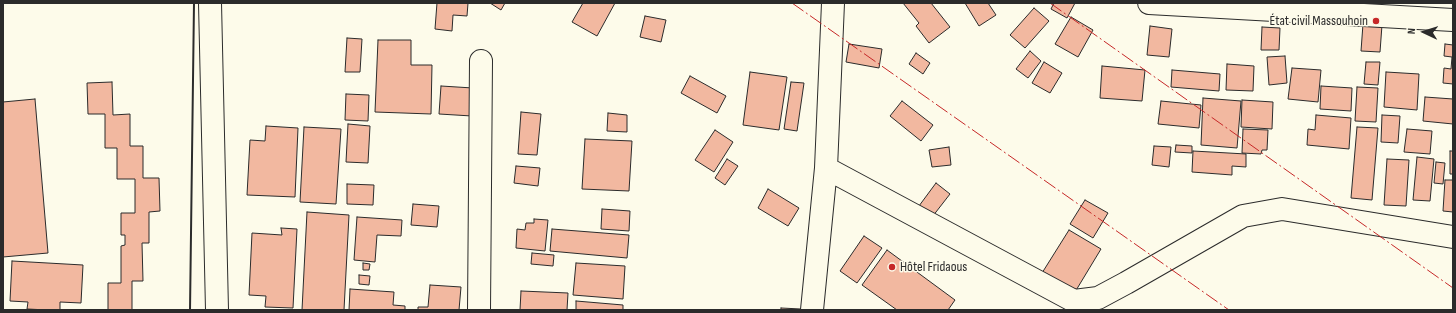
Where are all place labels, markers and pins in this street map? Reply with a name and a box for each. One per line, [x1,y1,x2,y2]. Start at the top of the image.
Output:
place label: État civil Massouhoin [1269,13,1368,29]
marker: État civil Massouhoin [1371,16,1381,26]
place label: Hôtel Fridaous [900,259,967,275]
marker: Hôtel Fridaous [887,262,897,272]

